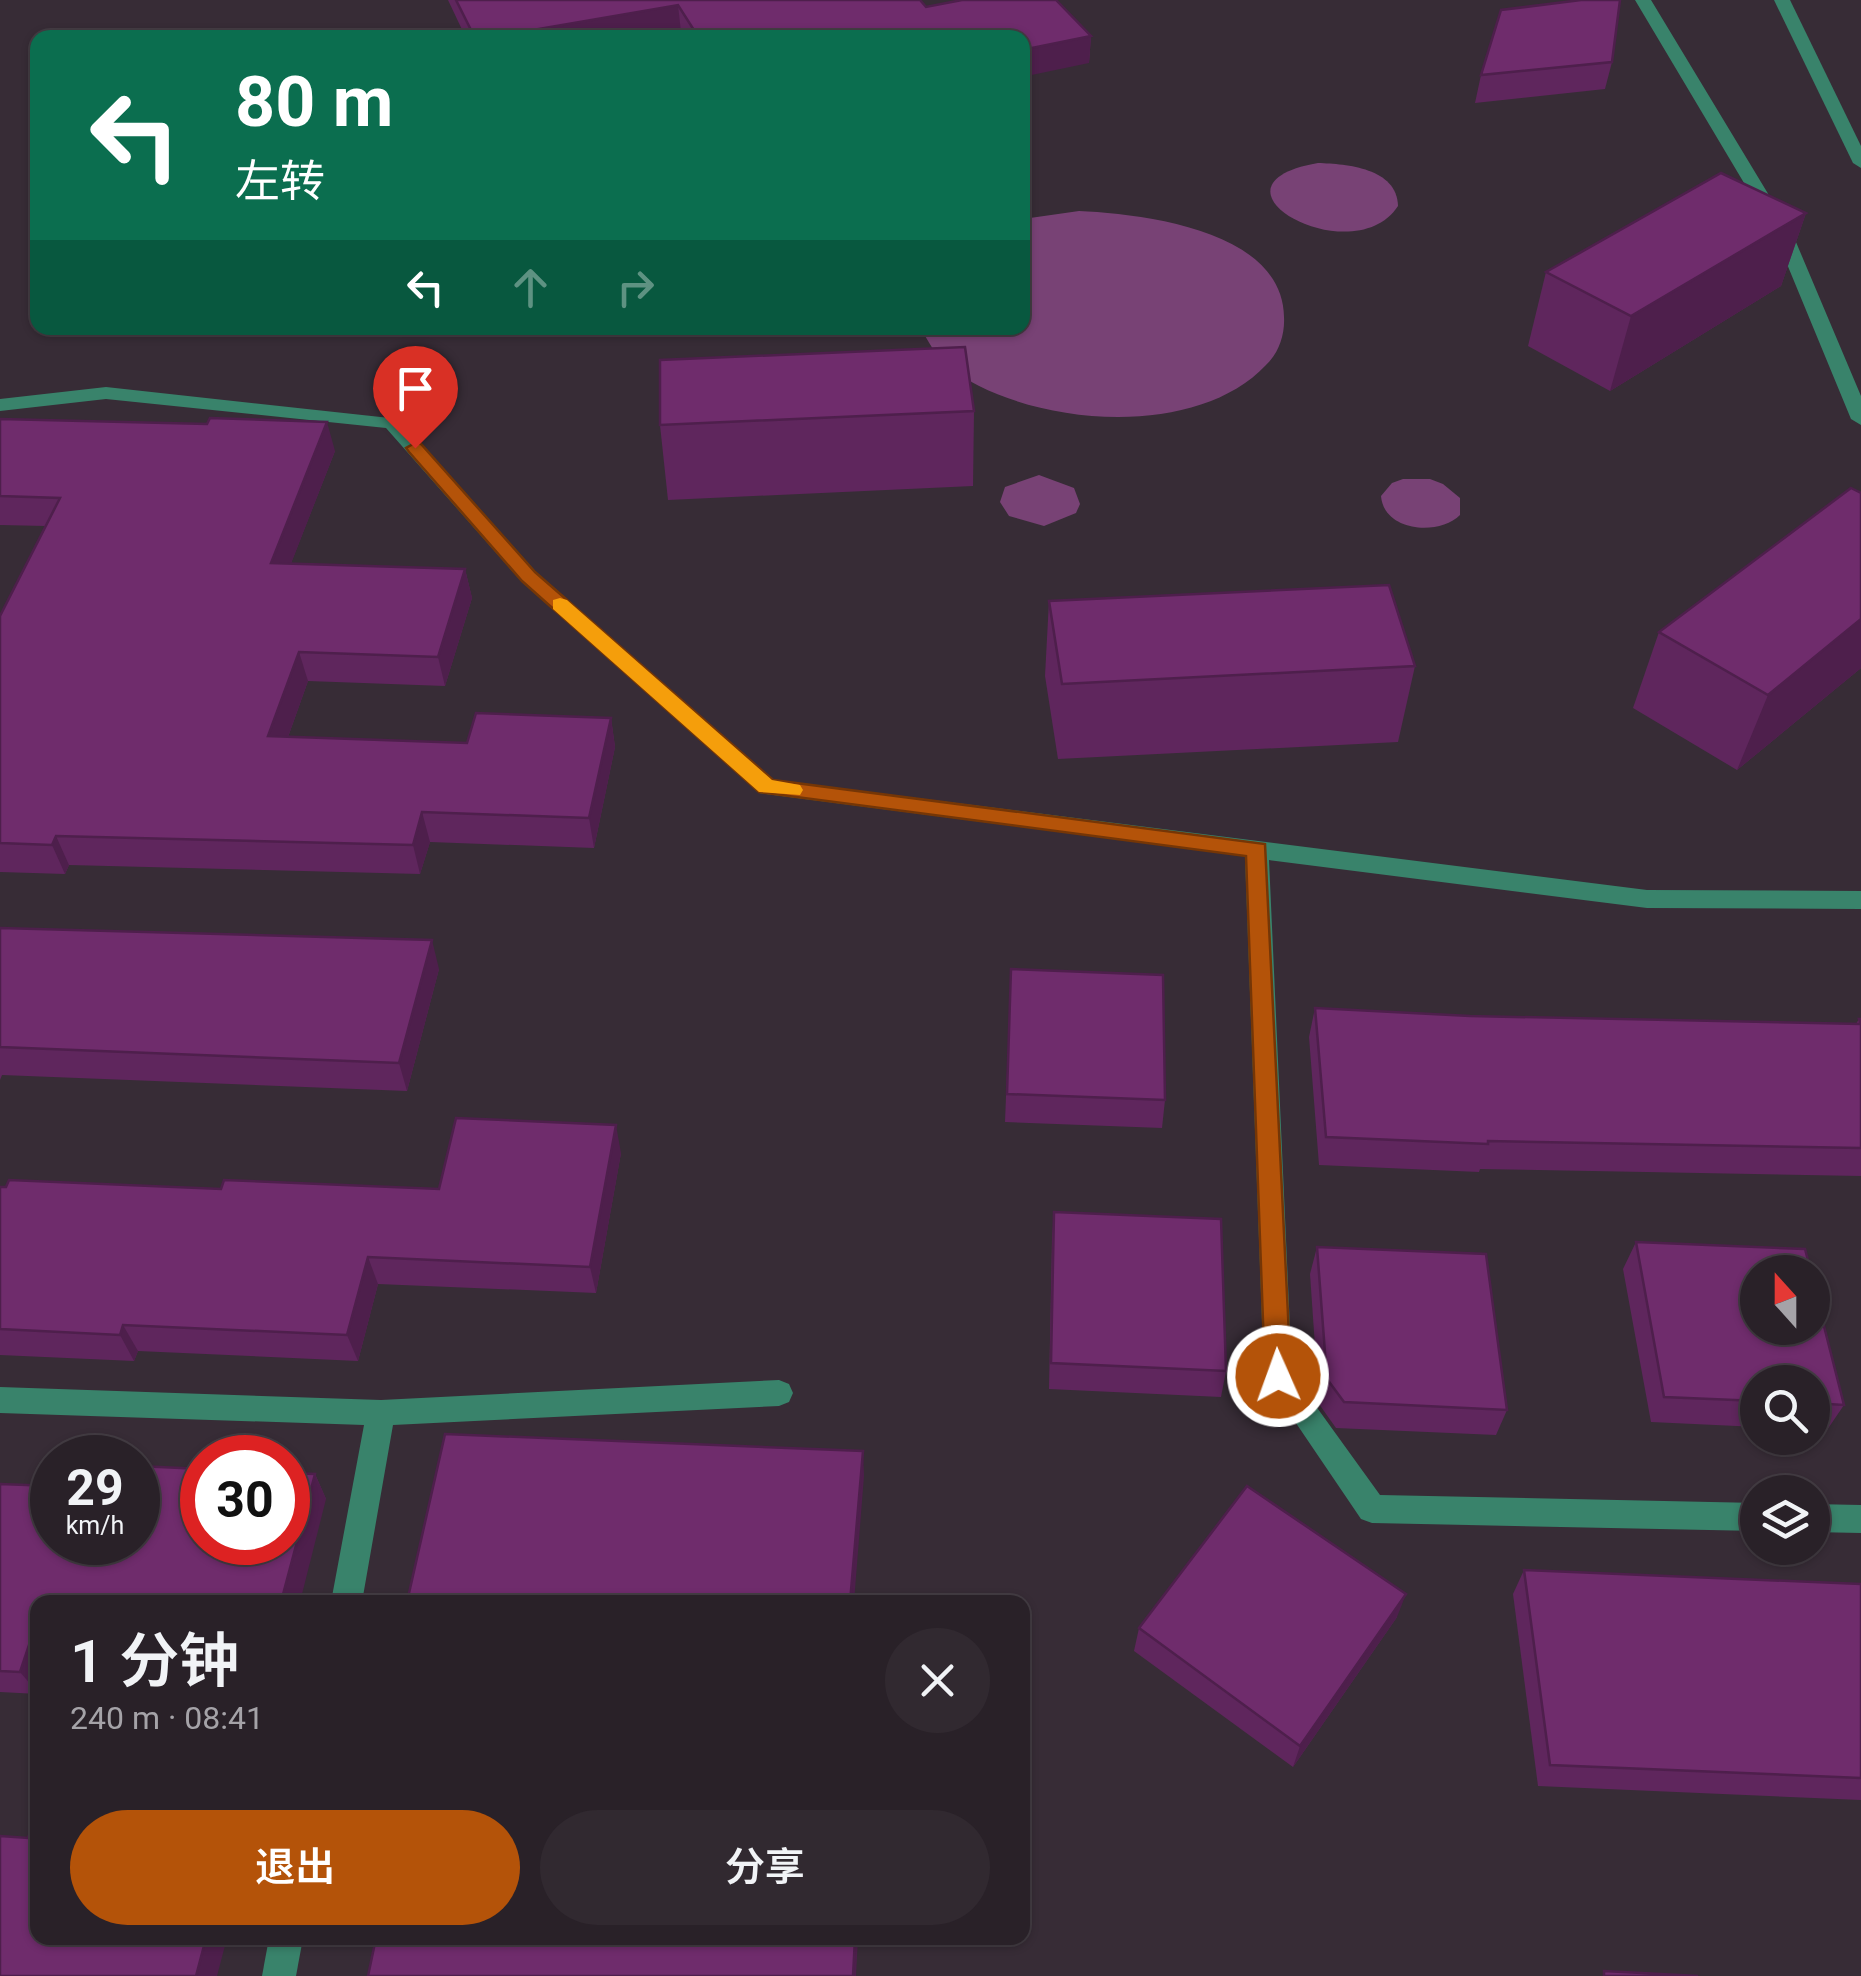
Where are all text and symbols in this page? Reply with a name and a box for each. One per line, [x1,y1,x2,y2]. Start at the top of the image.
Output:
text: 80 m [235,61,393,143]
icon: left [70,70,200,200]
text: 左转 [235,155,325,208]
icon: left [398,260,453,315]
icon: ahead [503,260,558,315]
icon: right [608,260,663,315]
pin [373,346,458,449]
icon: arrive [388,361,443,416]
north arrow [1740,1255,1830,1345]
map controls [1740,1255,1830,1565]
position arrow [1226,1324,1330,1428]
button: search [1740,1365,1830,1455]
speed limit sign: 30 [180,1435,310,1565]
text: 29 [66,1459,124,1517]
button: layers [1740,1475,1830,1565]
text: km/h [66,1511,124,1540]
text: 1 分钟 [70,1626,239,1697]
button: close [885,1628,990,1733]
text: 240 m · 08:41 [70,1699,264,1737]
button: 退出 [70,1810,520,1925]
button: 分享 [540,1810,990,1925]

